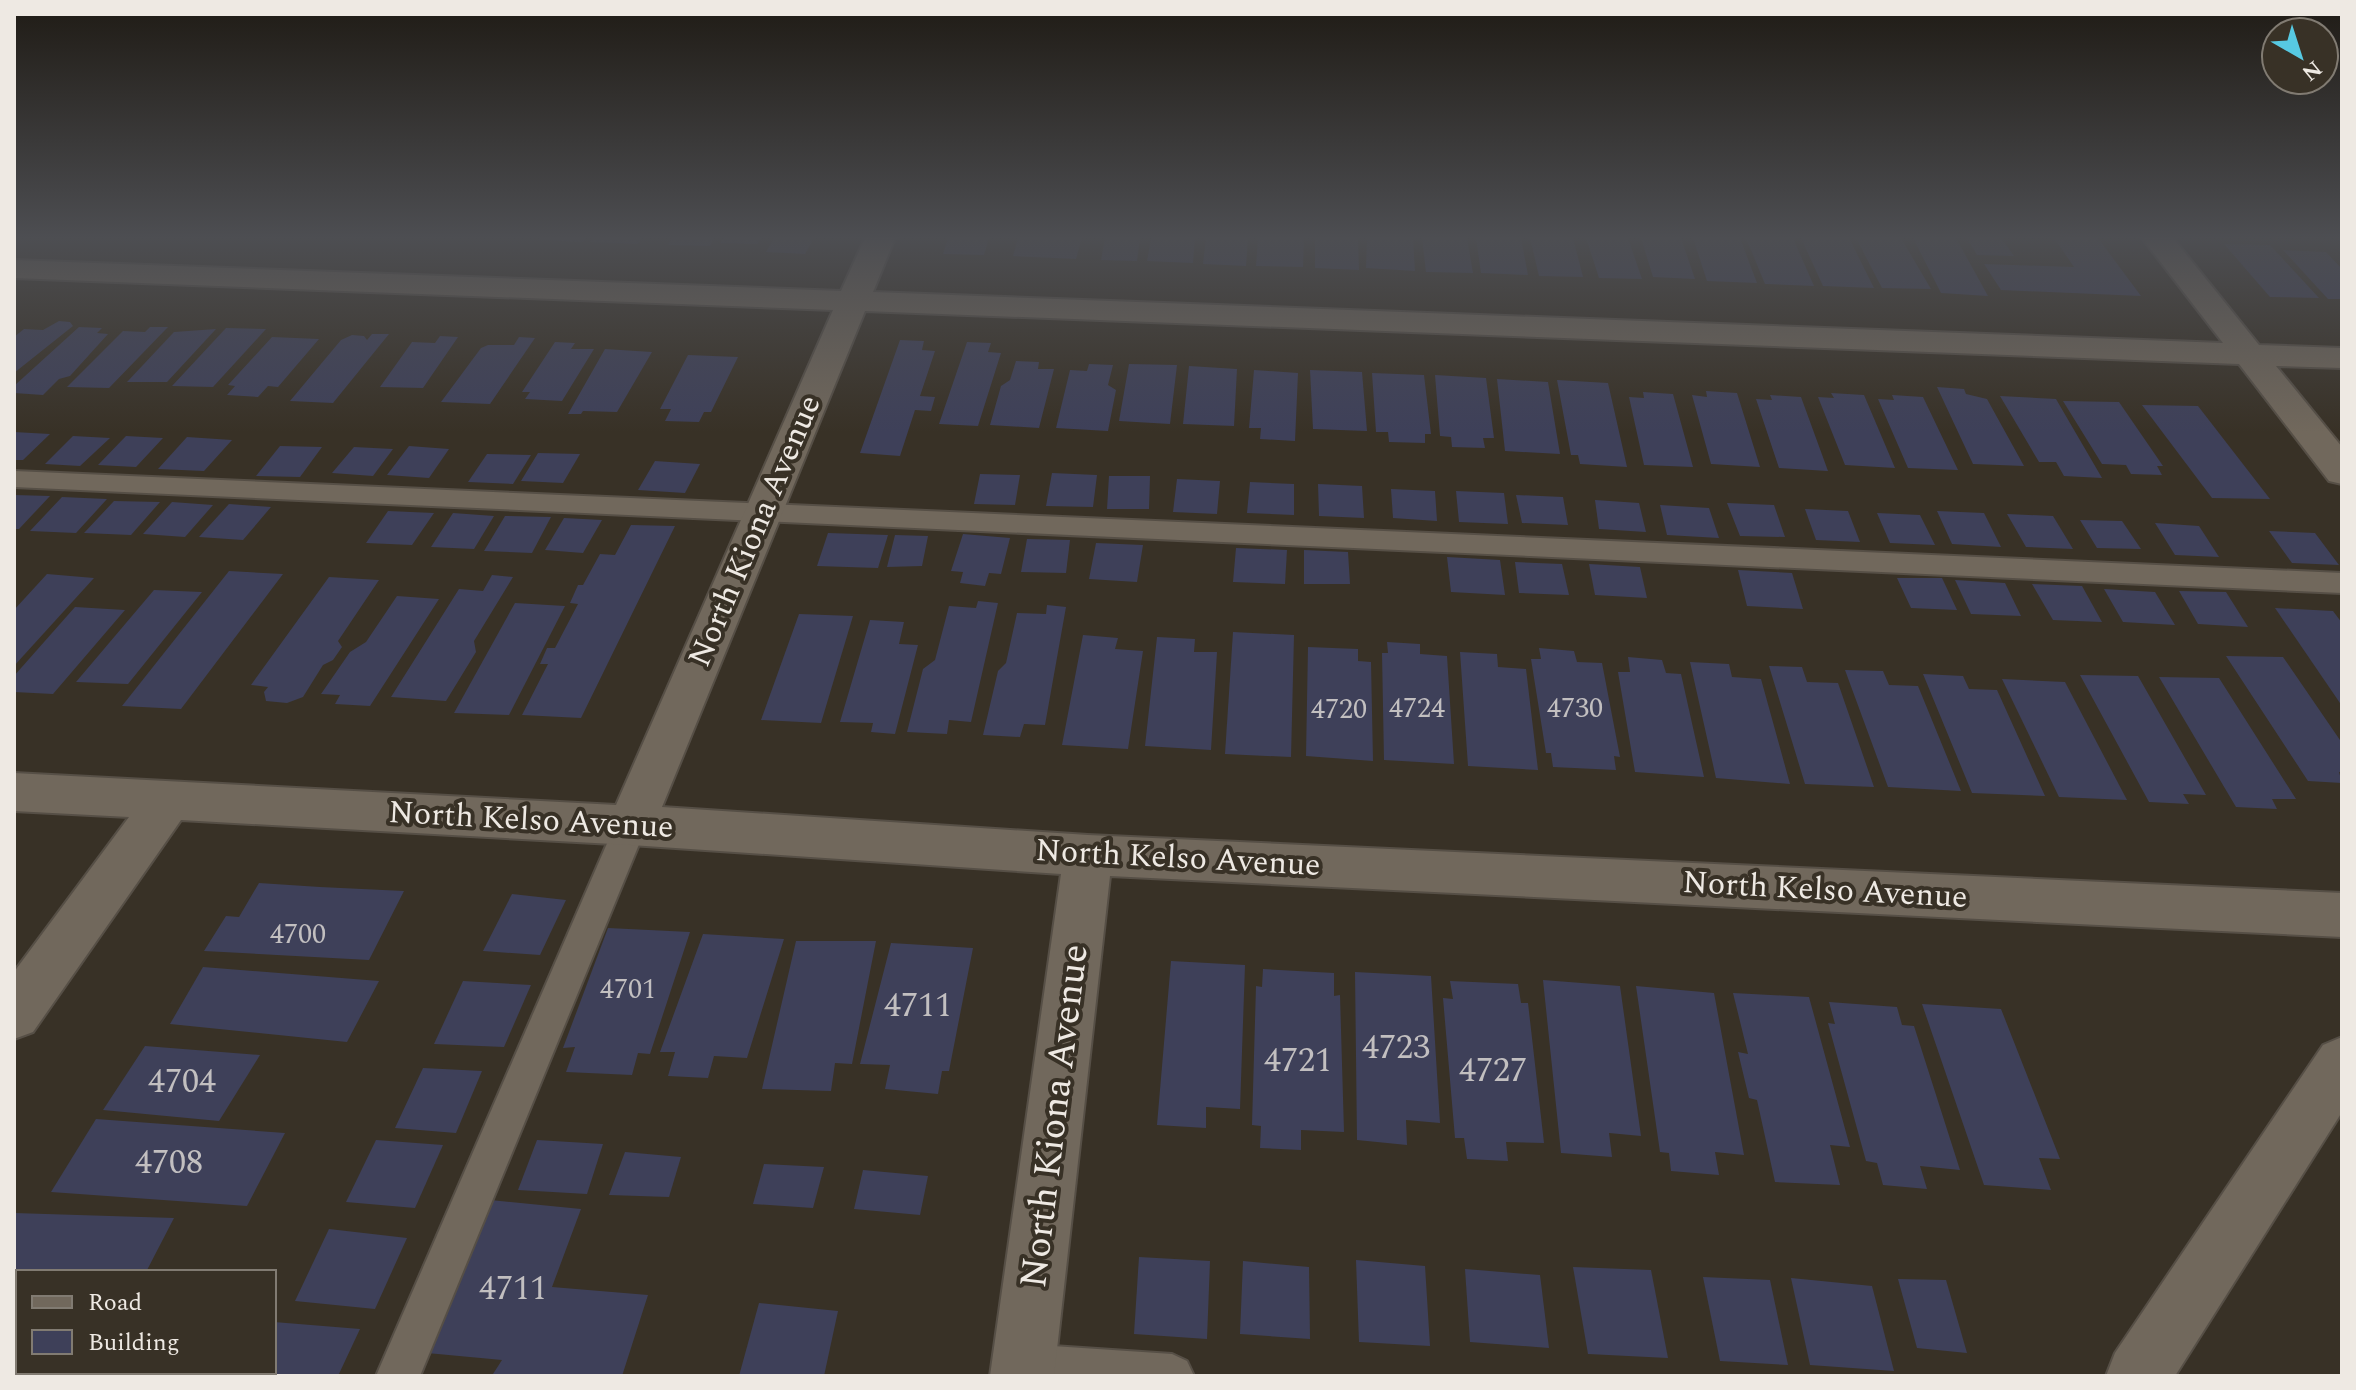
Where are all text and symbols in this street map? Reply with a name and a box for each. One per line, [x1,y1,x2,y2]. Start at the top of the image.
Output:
north arrow [2260,16,2340,96]
text: N [2294,52,2329,89]
street label: North Kiona Avenue [676,387,834,675]
house number: 4724 [1389,687,1445,730]
house number: 4730 [1547,687,1603,730]
house number: 4720 [1311,688,1367,731]
street label: North Kelso Avenue [387,788,675,852]
street label: North Kelso Avenue [1034,826,1322,890]
street label: North Kelso Avenue [1681,858,1969,922]
house number: 4700 [270,913,326,956]
street label: North Kiona Avenue [1005,941,1105,1291]
house number: 4701 [600,968,656,1011]
house number: 4711 [884,980,952,1032]
house number: 4723 [1362,1022,1430,1074]
house number: 4721 [1264,1035,1332,1087]
house number: 4727 [1459,1045,1527,1097]
house number: 4704 [148,1056,216,1108]
house number: 4708 [135,1137,203,1189]
house number: 4711 [479,1263,547,1315]
legend [16,1270,276,1374]
text: Road [88,1285,142,1321]
text: Building [88,1325,180,1361]

